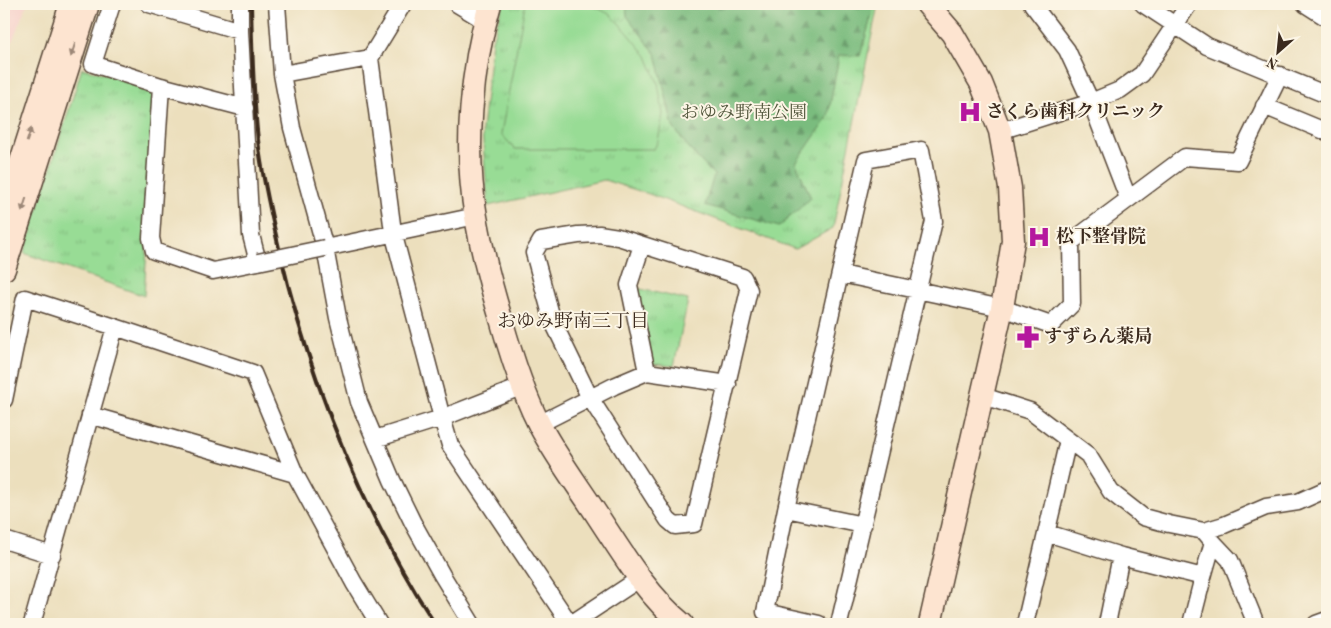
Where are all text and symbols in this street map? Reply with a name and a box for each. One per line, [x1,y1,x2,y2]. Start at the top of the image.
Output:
north arrow [1254,28,1304,78]
one-way arrow [69,43,77,58]
text: N [1264,54,1280,71]
hospital icon: さくら歯科クリニック [957,99,983,125]
place label: さくら歯科クリニック [986,101,1165,121]
park label: おゆみ野南公園 [681,102,807,122]
one-way arrow [26,127,34,142]
one-way arrow [20,198,28,213]
hospital icon: 松下整骨院 [1026,224,1052,250]
place label: 松下整骨院 [1056,226,1146,246]
district label: おゆみ野南三丁目 [497,310,649,332]
pharmacy icon: すずらん薬局 [1015,324,1041,350]
place label: すずらん薬局 [1044,326,1152,346]

